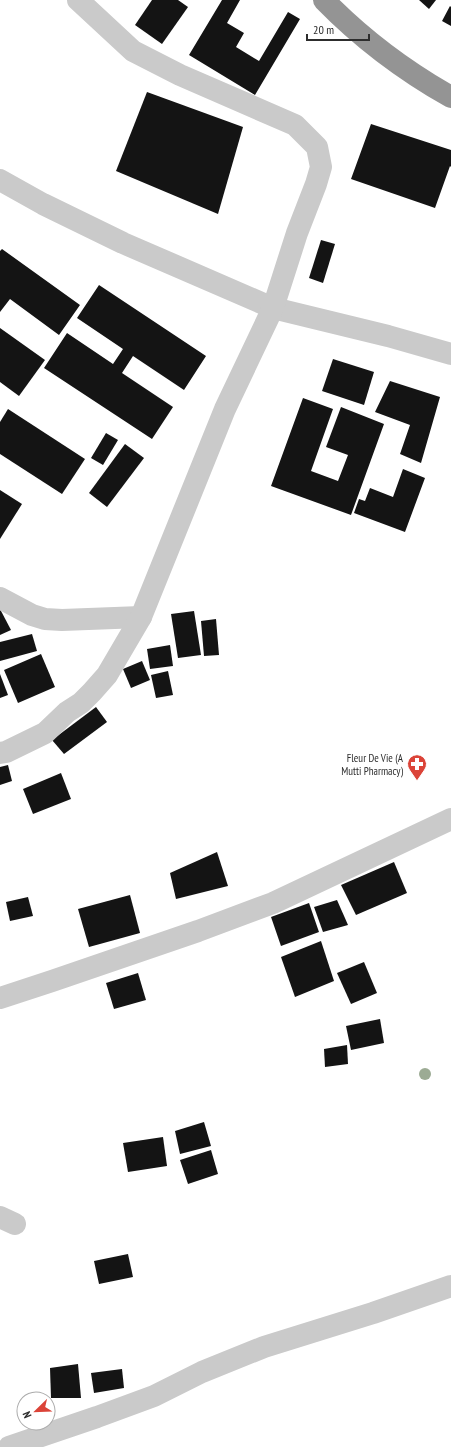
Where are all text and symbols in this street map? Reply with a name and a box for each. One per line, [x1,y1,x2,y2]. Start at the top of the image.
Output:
scale bar [307,16,369,42]
text: 20 m [313,22,334,37]
place label: Fleur De Vie (A Mutti Pharmacy) [341,751,404,778]
pharmacy icon: Fleur De Vie (A Mutti Pharmacy) [406,753,428,781]
north arrow [16,1391,56,1431]
text: N [19,1409,34,1420]

